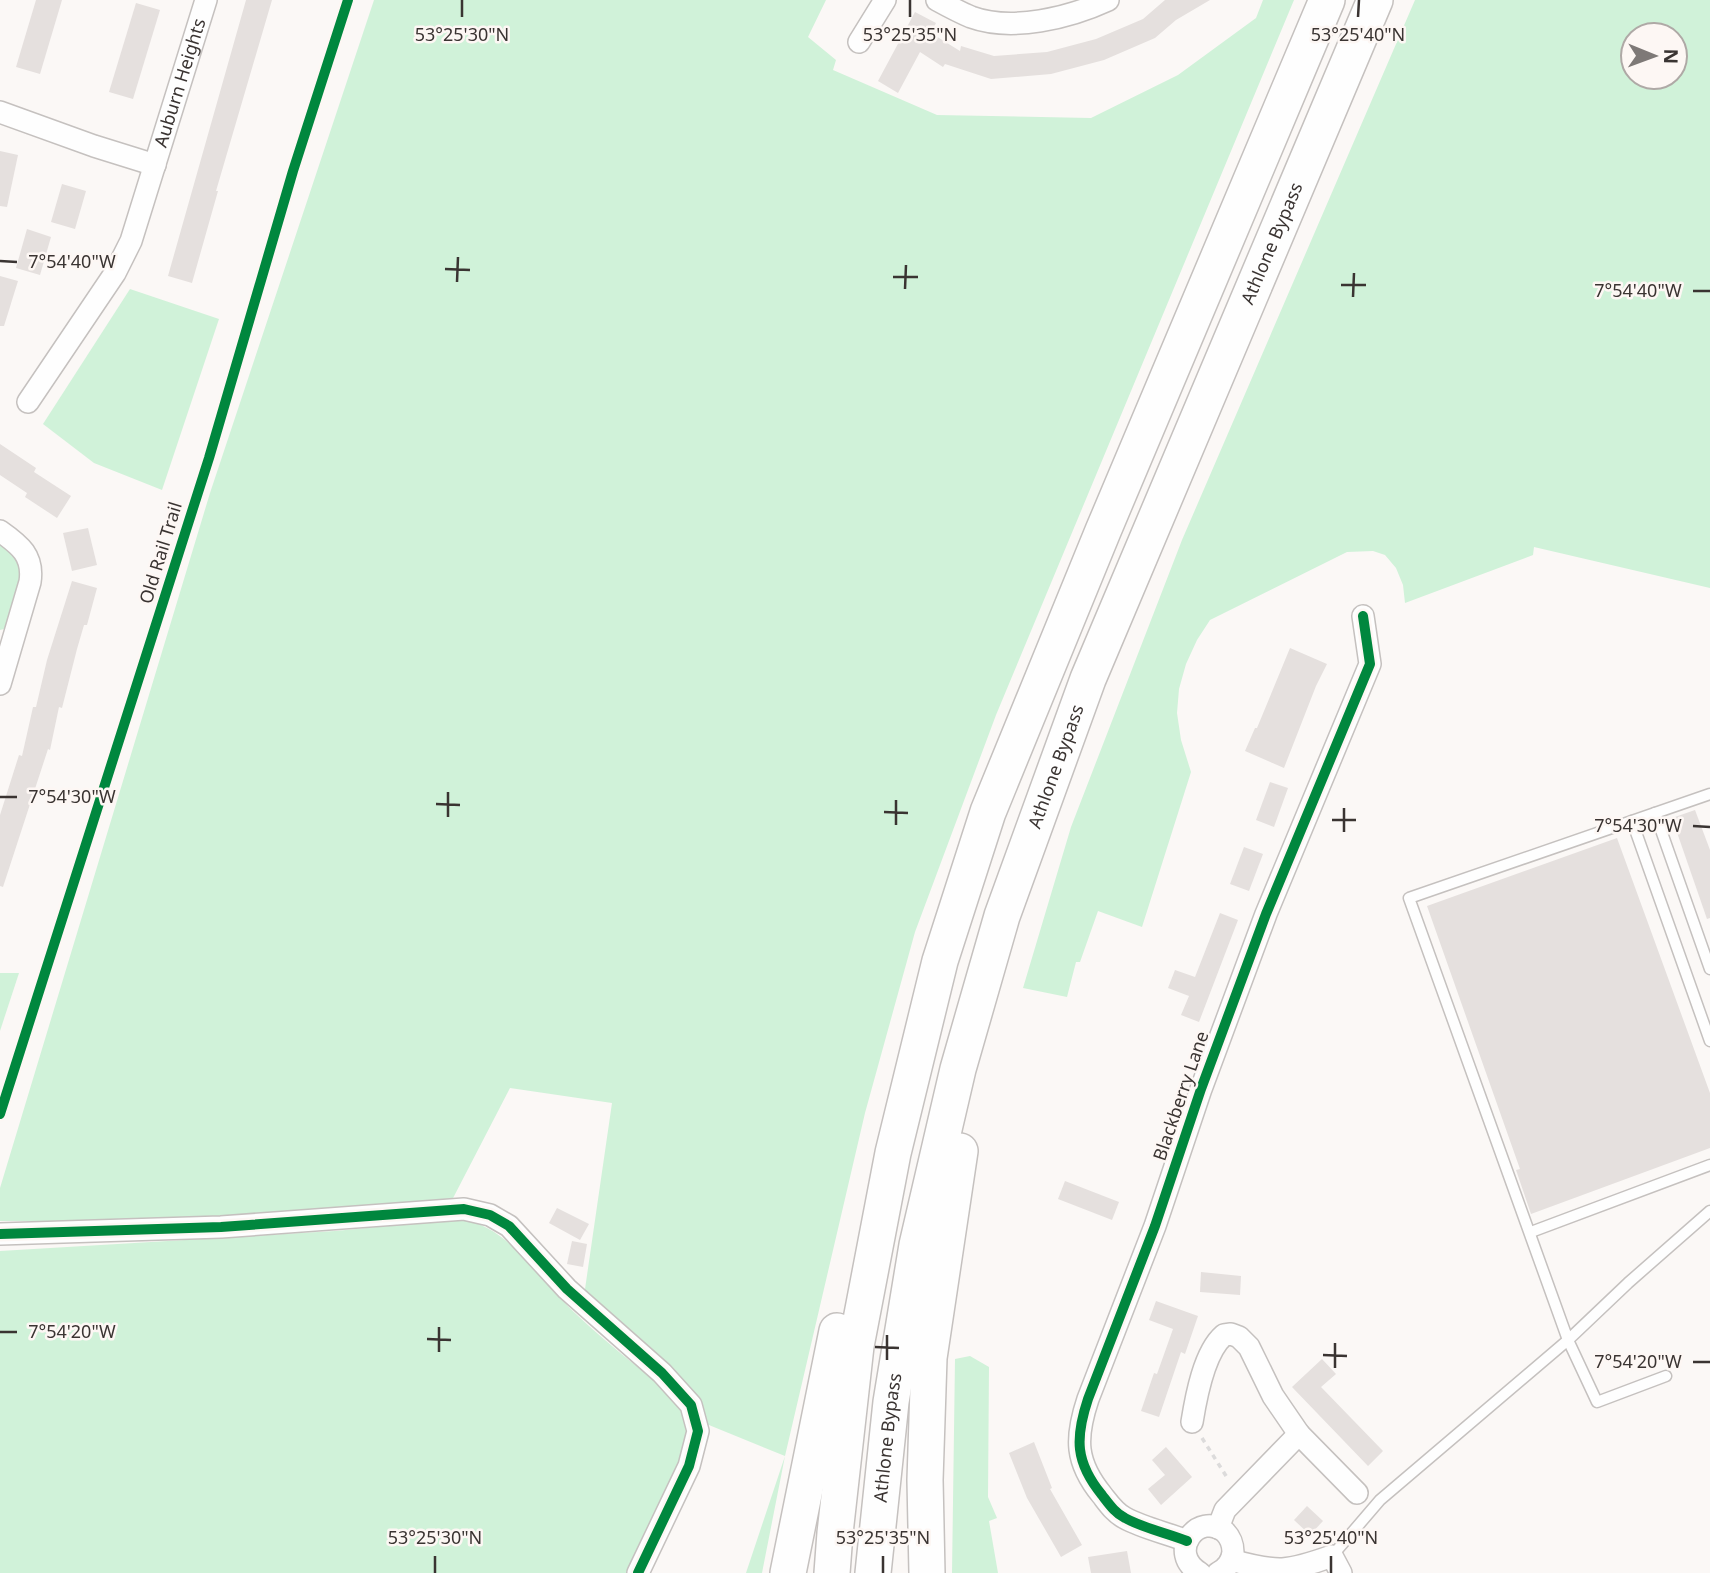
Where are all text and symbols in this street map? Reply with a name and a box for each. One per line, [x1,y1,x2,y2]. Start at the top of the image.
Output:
street label: Auburn Heights [148,15,211,150]
north arrow [1619,21,1689,91]
text: 53°25'30"N [415,22,509,46]
text: 53°25'35"N [863,22,957,46]
text: 53°25'40"N [1311,22,1405,46]
text: N [1658,48,1684,64]
street label: Athlone Bypass [1235,179,1308,308]
text: 7°54'40"W [28,249,116,273]
text: 7°54'40"W [1594,278,1682,302]
street label: Old Rail Trail [133,499,187,607]
street label: Athlone Bypass [1022,701,1089,831]
text: 7°54'30"W [28,784,116,808]
text: 7°54'30"W [1594,813,1682,837]
street label: Blackberry Lane [1147,1028,1213,1164]
text: 7°54'20"W [28,1319,116,1343]
text: 7°54'20"W [1594,1349,1682,1373]
street label: Athlone Bypass [868,1371,907,1504]
text: 53°25'30"N [388,1525,482,1549]
text: 53°25'35"N [836,1525,930,1549]
text: 53°25'40"N [1284,1525,1378,1549]

